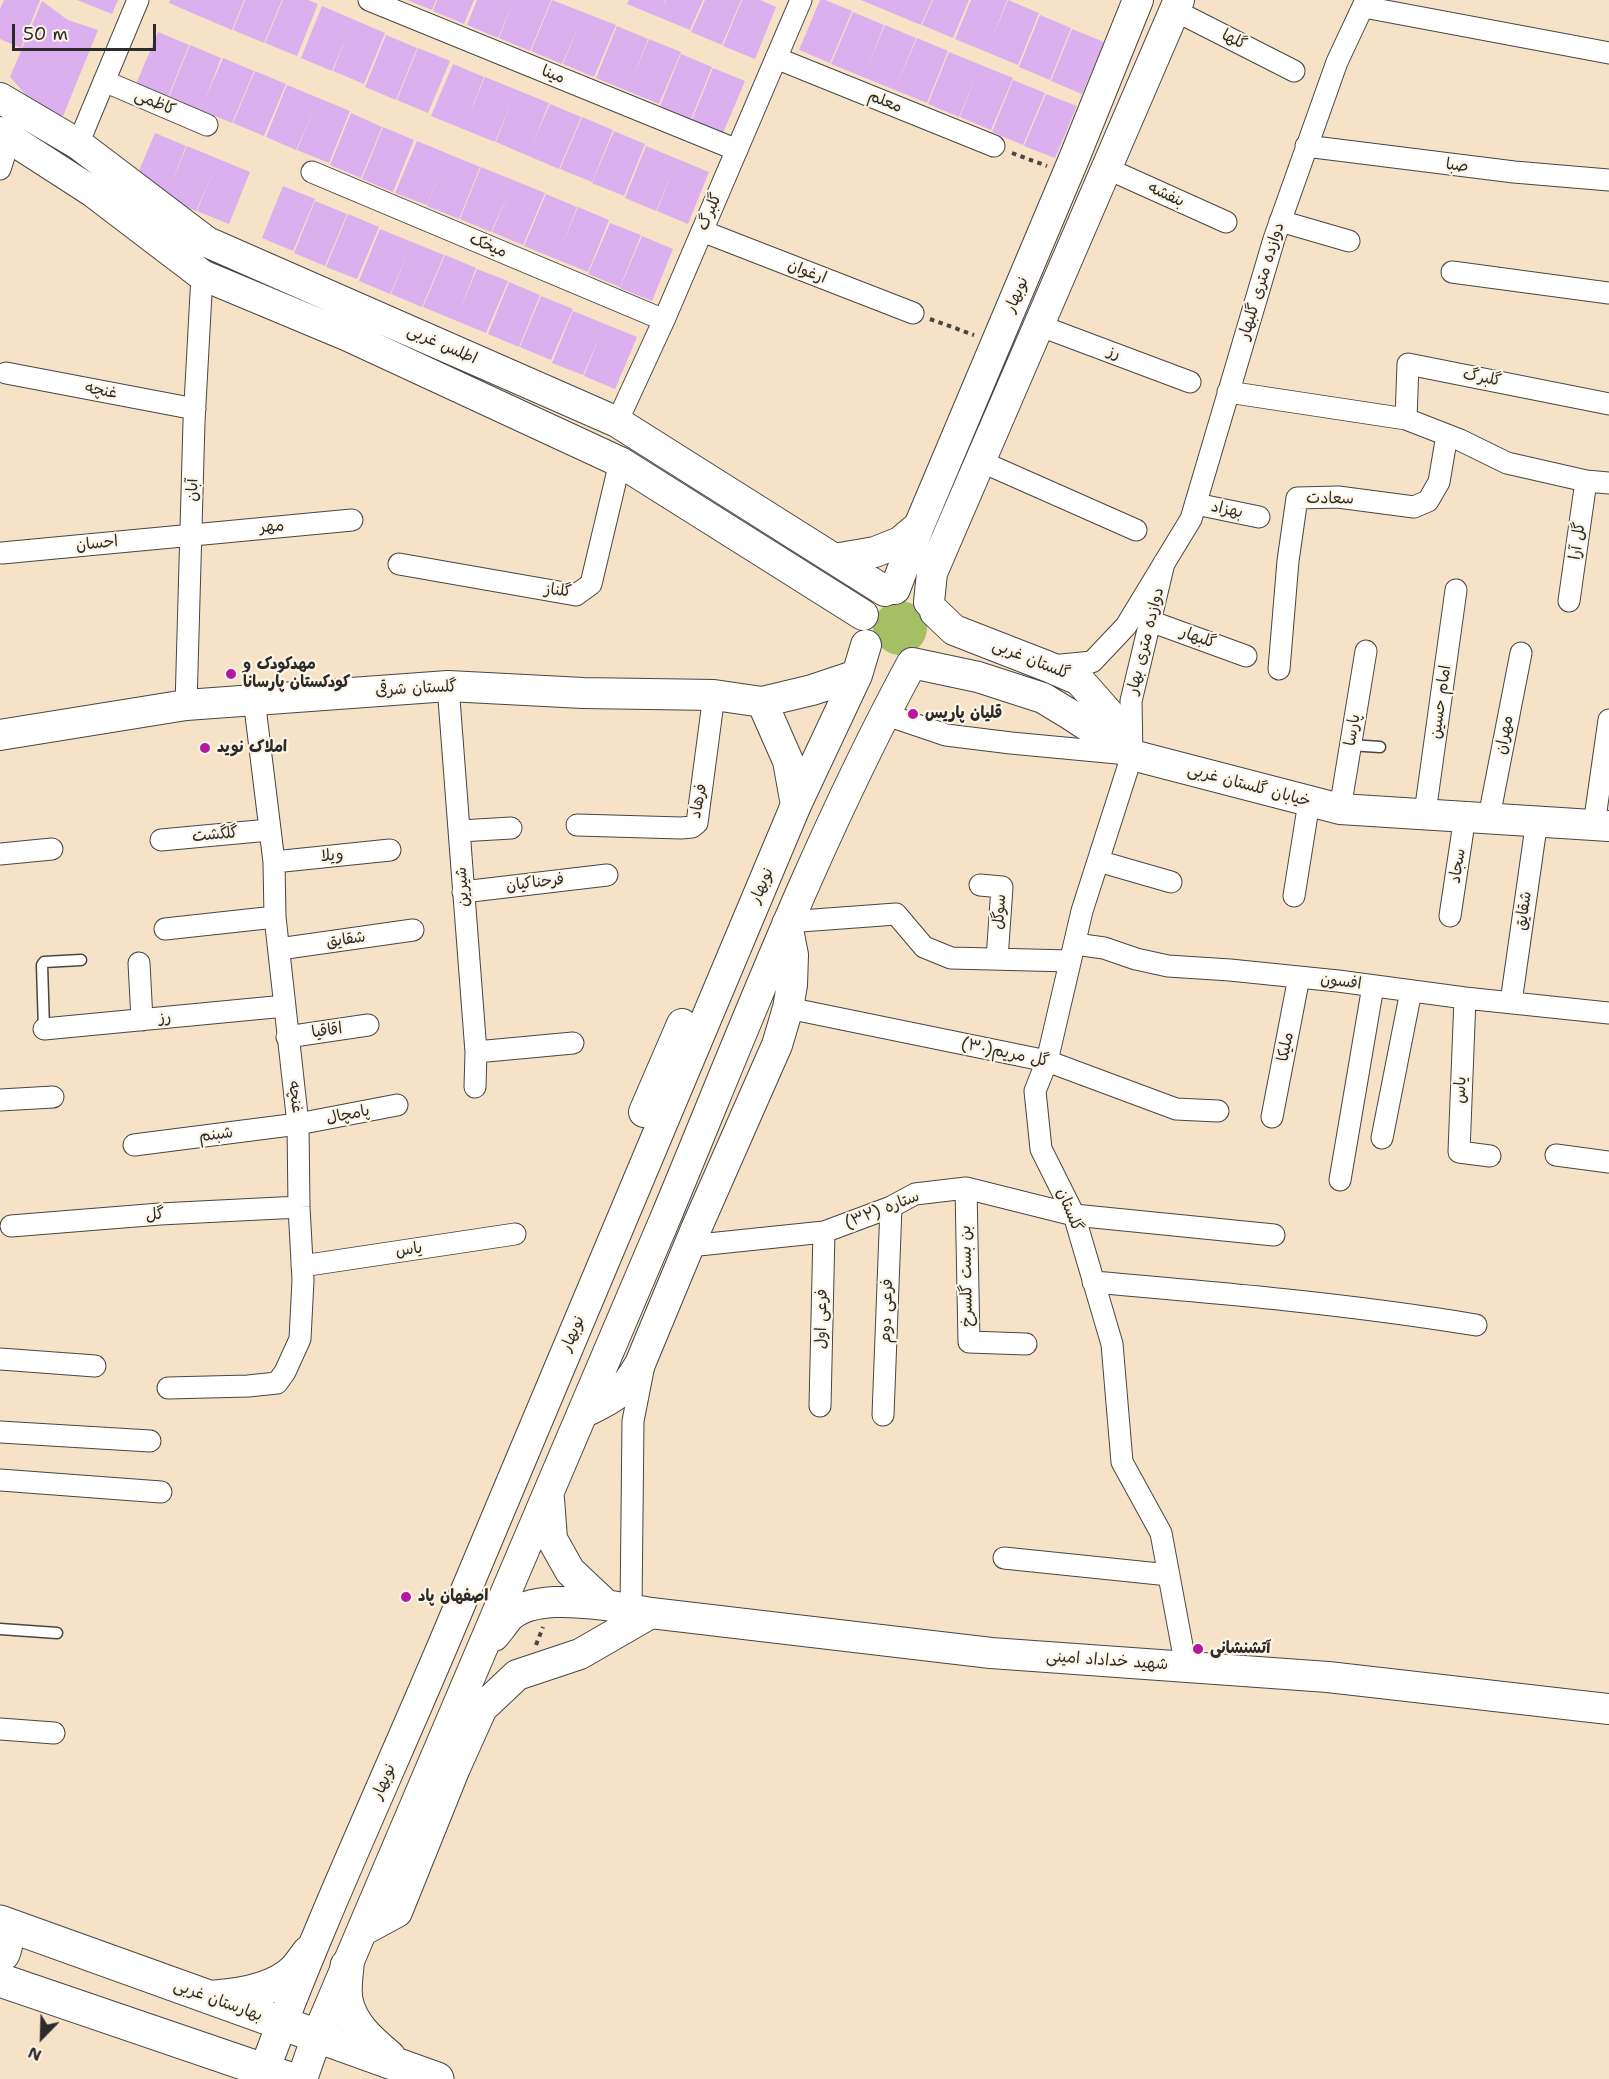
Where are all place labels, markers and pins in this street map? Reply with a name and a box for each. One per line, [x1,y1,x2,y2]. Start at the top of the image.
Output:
place label: مهدکودک و کودکستان پارسانا [243,655,350,693]
marker: مهدکودک و کودکستان پارسانا [224,667,238,681]
place label: قلیان پاریس [925,704,1002,724]
marker: قلیان پاریس [906,707,920,721]
place label: املاک نوید [217,738,287,758]
marker: املاک نوید [198,741,212,755]
place label: اصفهان پاد [418,1587,488,1607]
marker: اصفهان پاد [399,1590,413,1604]
place label: آتشنشانی [1210,1639,1270,1659]
marker: آتشنشانی [1191,1642,1205,1656]

